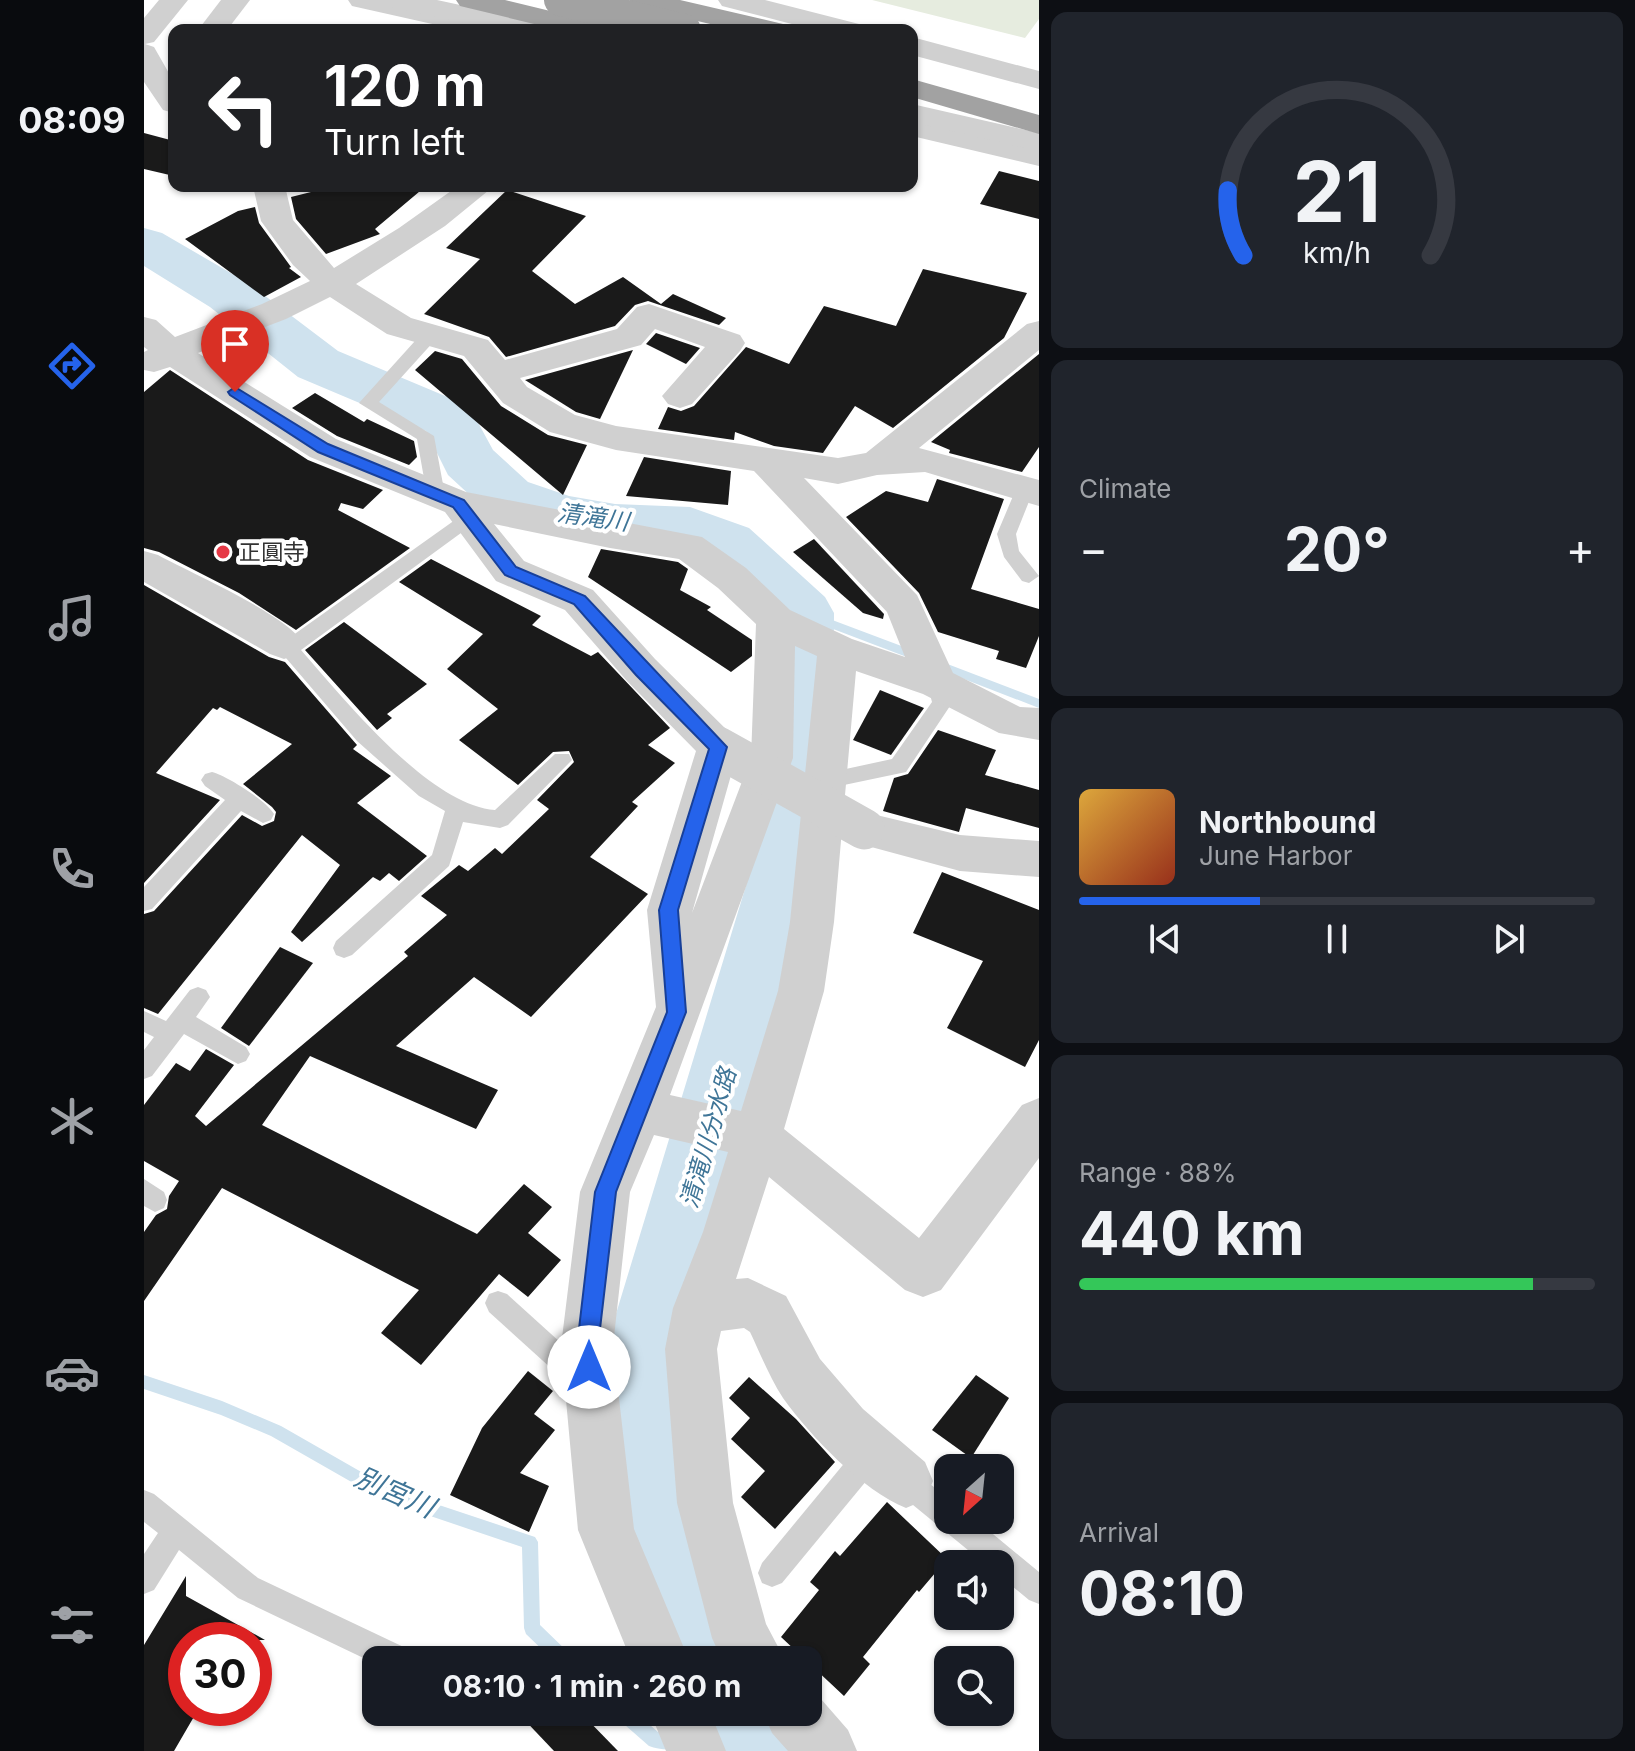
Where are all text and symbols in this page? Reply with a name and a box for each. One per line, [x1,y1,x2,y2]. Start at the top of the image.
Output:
text: 120 m [324,52,486,120]
icon: left [192,56,296,160]
text: 08:09 [18,98,126,142]
text: Turn left [324,120,465,164]
text: 21 [1293,140,1381,241]
text: km/h [1303,235,1371,270]
pin [201,310,269,392]
icon: arrive [213,322,257,366]
icon: directions [44,338,100,394]
text: Climate [1079,473,1171,504]
water label: 清滝川 [555,498,634,537]
text: 20° [1284,513,1390,585]
text: − [1079,522,1108,576]
text: + [1566,522,1595,576]
place label: 正圓寺 [239,539,305,565]
marker: 正圓寺 [214,543,232,561]
icon: music [44,590,100,646]
text: Northbound [1199,804,1376,840]
text: June Harbor [1199,840,1352,871]
icon: phone [44,841,100,897]
icon: previous [1143,917,1187,961]
icon: pause [1315,917,1359,961]
icon: next [1487,917,1531,961]
water label: 清滝川分水路 [674,1063,742,1211]
icon: climate [44,1093,100,1149]
text: Range · 88% [1079,1157,1237,1188]
text: 440 km [1079,1197,1304,1269]
position arrow [547,1325,631,1409]
icon: car [44,1345,100,1401]
north arrow [934,1454,1014,1534]
map controls [934,1454,1014,1726]
water label: 別宮川 [350,1459,443,1526]
text: Arrival [1079,1517,1159,1548]
button: sound [934,1550,1014,1630]
text: 08:10 [1079,1557,1245,1629]
icon: filters [44,1597,100,1653]
speed limit sign: 30 [168,1622,272,1726]
button: search [934,1646,1014,1726]
text: 08:10 · 1 min · 260 m [443,1668,741,1704]

